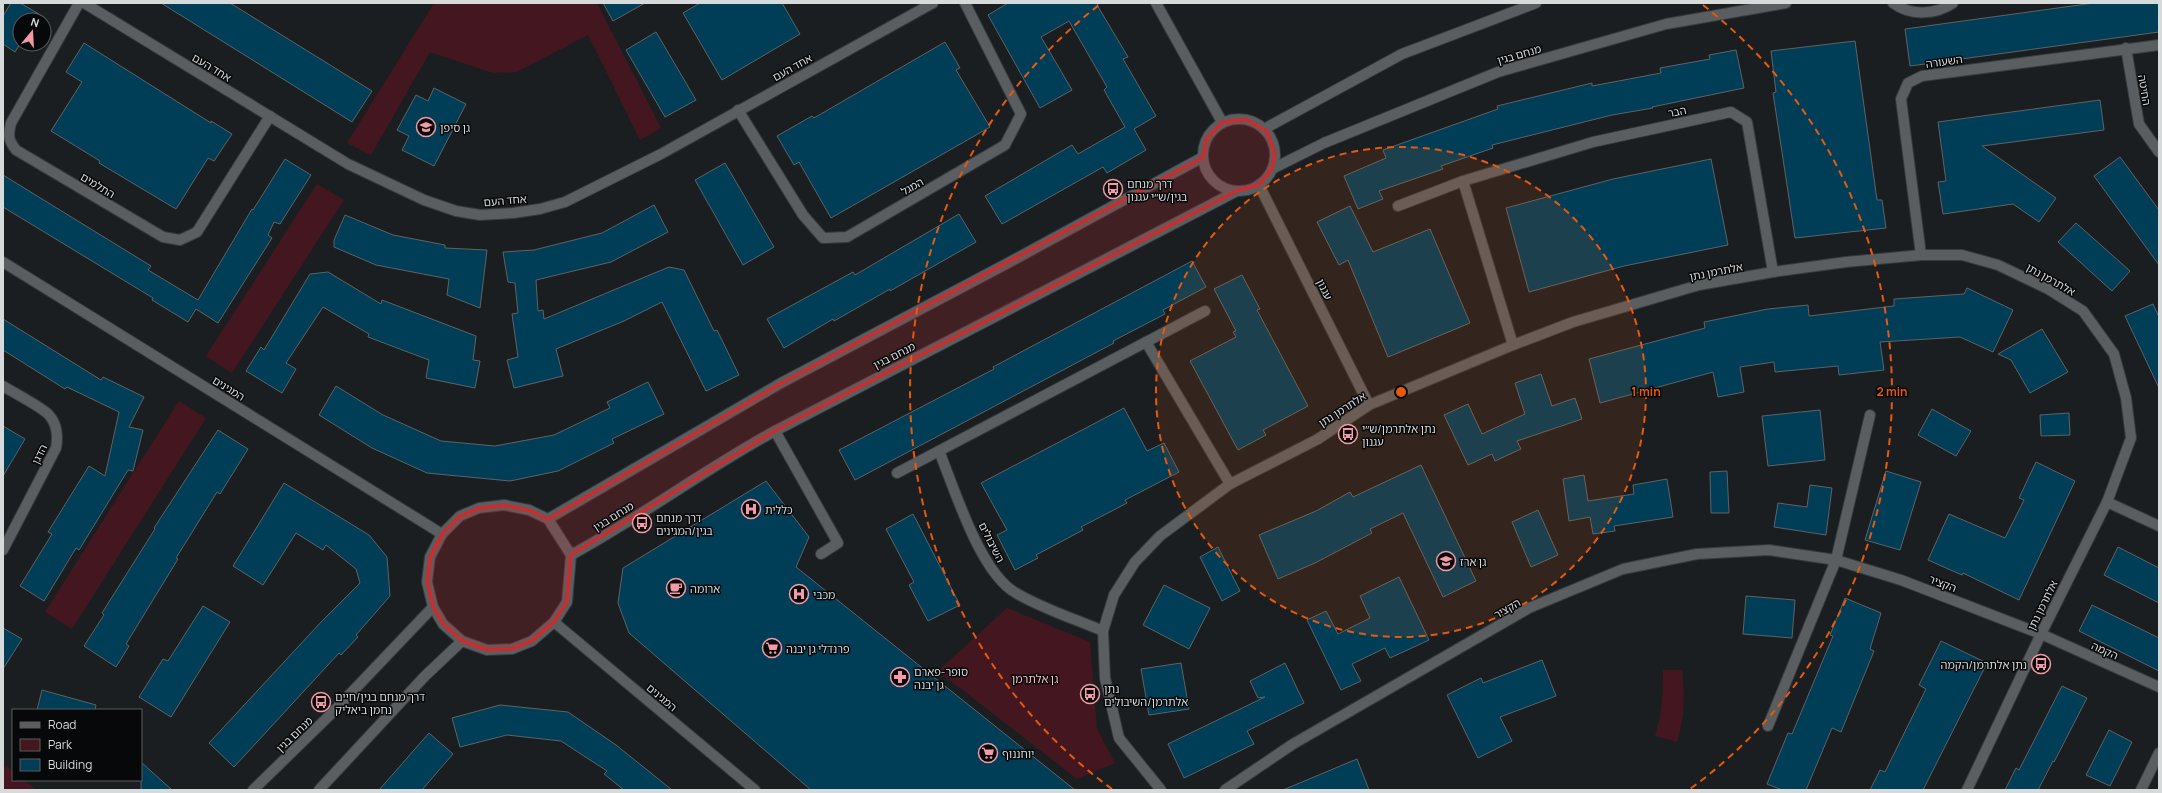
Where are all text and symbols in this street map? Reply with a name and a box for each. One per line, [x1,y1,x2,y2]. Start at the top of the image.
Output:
north arrow [12,12,52,52]
text: N [29,14,41,30]
street label: מנחם בגין [1495,41,1543,67]
street label: אחד העם [190,49,234,85]
street label: אחד העם [769,50,815,84]
street label: השעורה [1924,51,1964,71]
street label: החיטה [2135,73,2155,107]
street label: הבר [1666,102,1688,120]
school or university icon: גן סיפן [415,116,437,138]
place label: גן סיפן [440,120,470,135]
street label: התלמים [78,169,118,201]
street label: המגל [898,173,926,198]
place label: דרך מנחם בגין/ש״י עגנון [1127,176,1187,204]
bus stop icon: דרך מנחם בגין/ש״י עגנון [1102,178,1124,200]
street label: אחד העם [483,191,527,209]
street label: אלתרמן נתן [1688,258,1744,284]
street label: אלתרמן נתן [2024,259,2078,299]
street label: עגנון [1313,276,1337,302]
street label: מנחם בגין [870,338,918,372]
street label: המגינים [210,372,248,404]
text: 1 min [1631,383,1661,400]
text: 2 min [1876,383,1908,400]
centre of rings [1394,385,1408,399]
street label: אלתרמן נתן [1315,388,1369,430]
place label: נתן אלתרמן/ש״י עגנון [1362,421,1436,449]
bus stop icon: נתן אלתרמן/ש״י עגנון [1337,423,1359,445]
street label: הדגן [28,441,50,467]
street label: מנחם בגין [590,498,636,534]
hospital icon: כללית [740,498,762,520]
place label: כללית [765,502,793,517]
place label: דרך מנחם בגין/המגינים [656,510,713,538]
bus stop icon: דרך מנחם בגין/המגינים [631,512,653,534]
street label: השיבולים [975,519,1009,565]
school or university icon: גן ארז [1435,550,1457,572]
place label: גן ארז [1460,554,1486,569]
street label: הקציר [1927,571,1959,595]
cafe icon: ארומה [665,577,687,599]
street label: אלתרמן נתן [2023,577,2061,633]
place label: ארומה [690,581,720,596]
hospital icon: מכבי [788,583,810,605]
place label: מכבי [813,587,835,602]
street label: הקציר [1491,594,1523,622]
supermarket icon: פרנדלי גן יבנה [761,637,783,659]
street label: הקמה [2089,637,2121,663]
place label: פרנדלי גן יבנה [786,641,850,656]
bus stop icon: נתן אלתרמן/הקמה [2030,653,2052,675]
place label: נתן אלתרמן/הקמה [1941,657,2027,672]
place label: סופר-פארם גן יבנה [914,664,968,692]
pharmacy icon: סופר-פארם גן יבנה [889,666,911,688]
park label: גן אלתרמן [1012,671,1058,686]
street label: המגינים [644,680,681,714]
place label: נתן אלתרמן/השיבולים [1104,681,1188,709]
bus stop icon: נתן אלתרמן/השיבולים [1079,683,1101,705]
place label: דרך מנחם בגין/חיים נחמן ביאליק [335,689,425,717]
bus stop icon: דרך מנחם בגין/חיים נחמן ביאליק [310,691,332,713]
legend [12,709,142,781]
street label: מנחם בגין [272,713,316,755]
text: Road [48,716,76,733]
text: Park [48,736,73,753]
supermarket icon: יוחננוף [977,742,999,764]
place label: יוחננוף [1002,746,1034,761]
text: Building [48,756,92,773]

